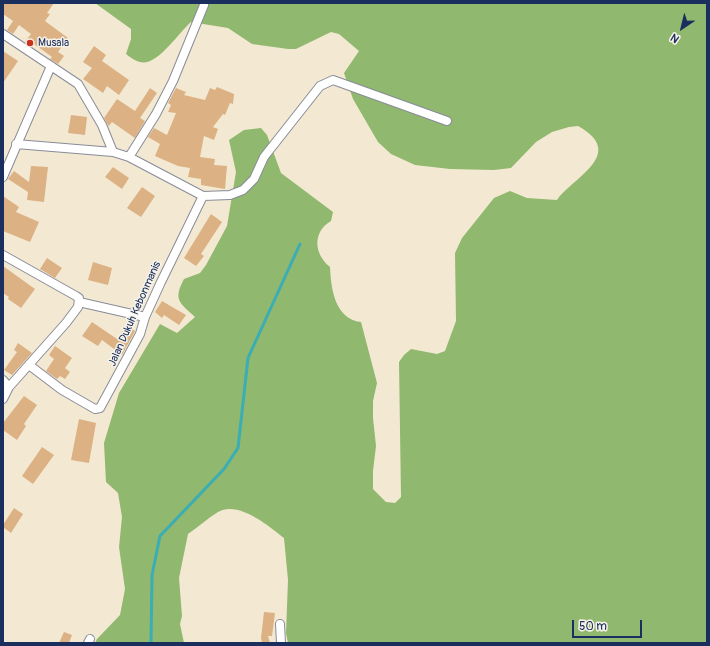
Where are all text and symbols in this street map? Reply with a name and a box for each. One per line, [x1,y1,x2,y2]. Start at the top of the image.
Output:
north arrow [662,8,702,48]
text: N [668,31,682,46]
place label: Musala [38,36,69,50]
marker: Musala [25,38,35,48]
street label: Jalan Dukuh Kebonmanis [106,260,164,368]
scale bar [574,612,644,638]
text: 50 m [579,619,607,634]

